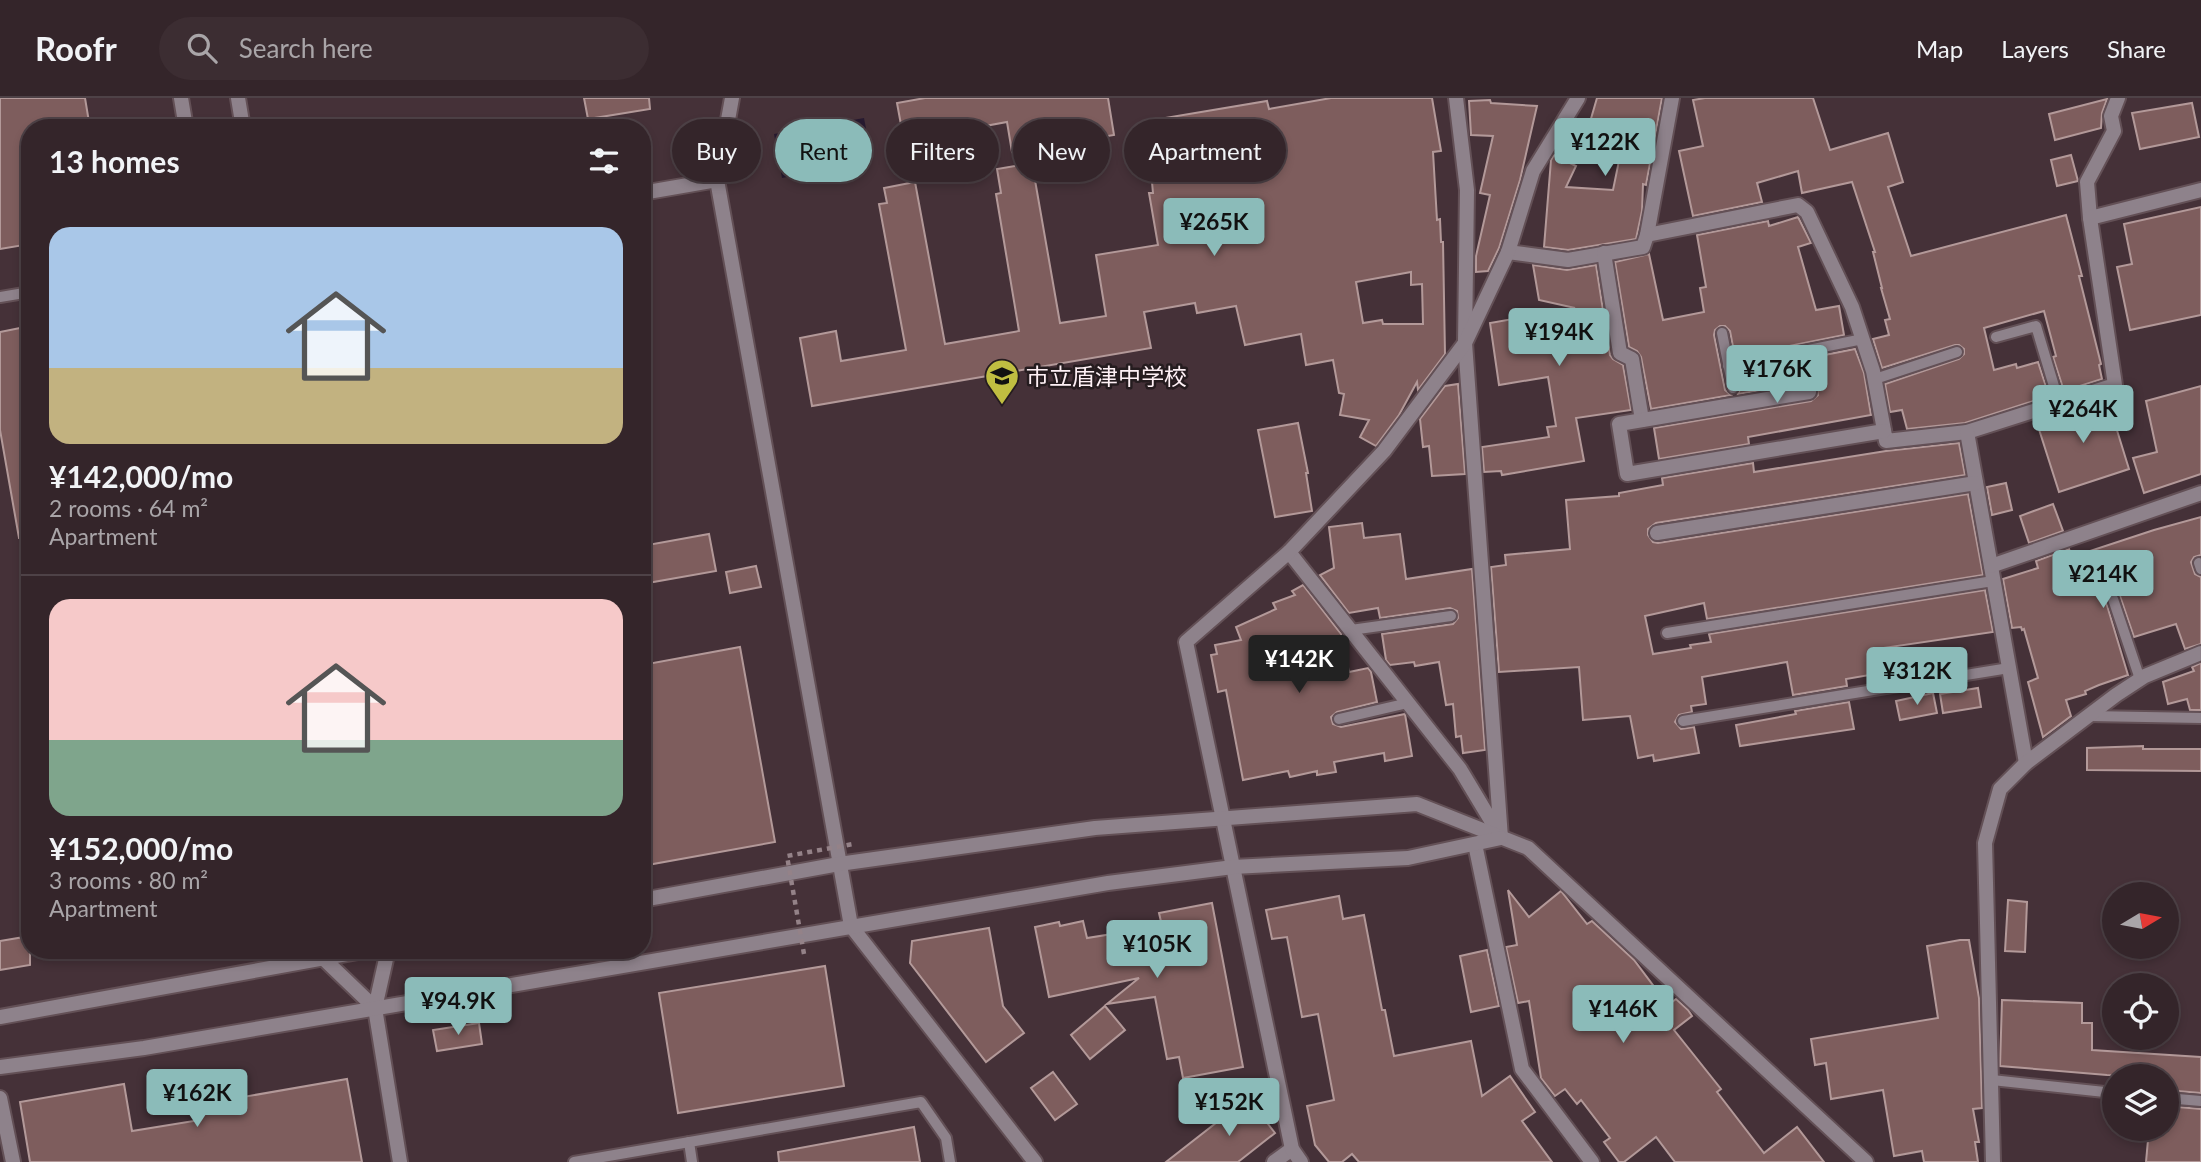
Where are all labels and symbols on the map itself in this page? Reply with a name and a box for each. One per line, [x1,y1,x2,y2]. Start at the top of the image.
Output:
pin: ¥122K [1556,118,1654,178]
pin: ¥265K [1165,198,1263,258]
pin: ¥194K [1510,308,1608,368]
pin: ¥176K [1728,345,1826,405]
school or university icon: 市立盾津中学校 [983,357,1021,406]
place label: 市立盾津中学校 [1026,362,1187,390]
pin: ¥264K [2034,386,2132,445]
pin: ¥214K [2054,550,2152,610]
pin: ¥142K [1250,636,1348,695]
pin: ¥312K [1868,648,1966,707]
north arrow [2102,882,2179,959]
pin: ¥105K [1108,920,1206,980]
pin: ¥94.9K [401,978,515,1037]
pin: ¥146K [1574,986,1672,1045]
pin: ¥162K [148,1070,246,1129]
pin: ¥152K [1180,1079,1278,1138]

